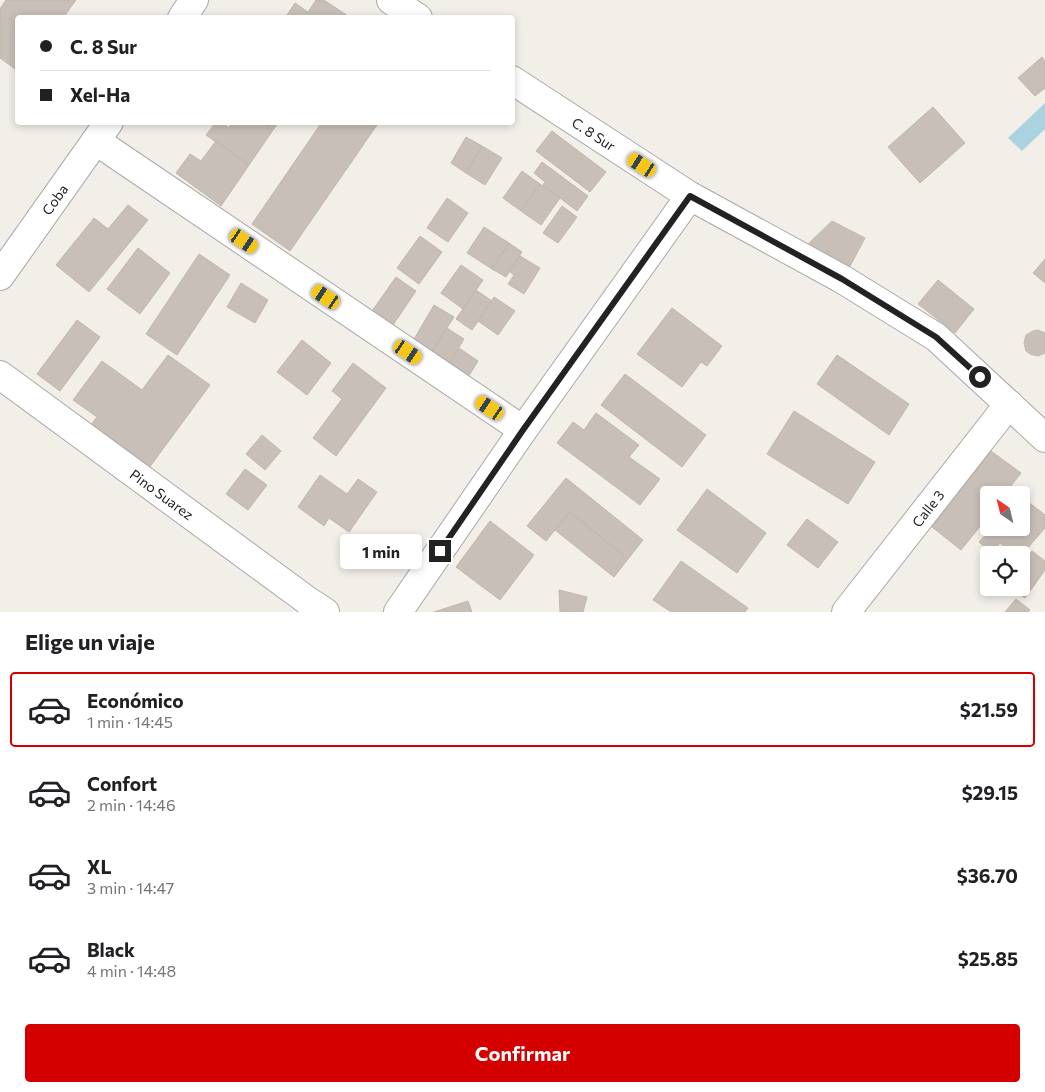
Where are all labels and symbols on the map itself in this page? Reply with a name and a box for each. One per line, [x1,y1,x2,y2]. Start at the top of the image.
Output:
street label: C. 8 Sur [569,113,619,154]
car [625,151,658,179]
street label: Coba [38,181,71,218]
car [227,226,260,256]
car [309,282,342,312]
car [391,337,424,367]
route start [969,366,991,388]
car [473,393,506,423]
street label: Pino Suarez [127,465,197,523]
street label: Calle 3 [908,486,947,530]
north arrow [980,486,1030,536]
callout: 1 min [340,534,422,568]
route end [429,540,451,562]

